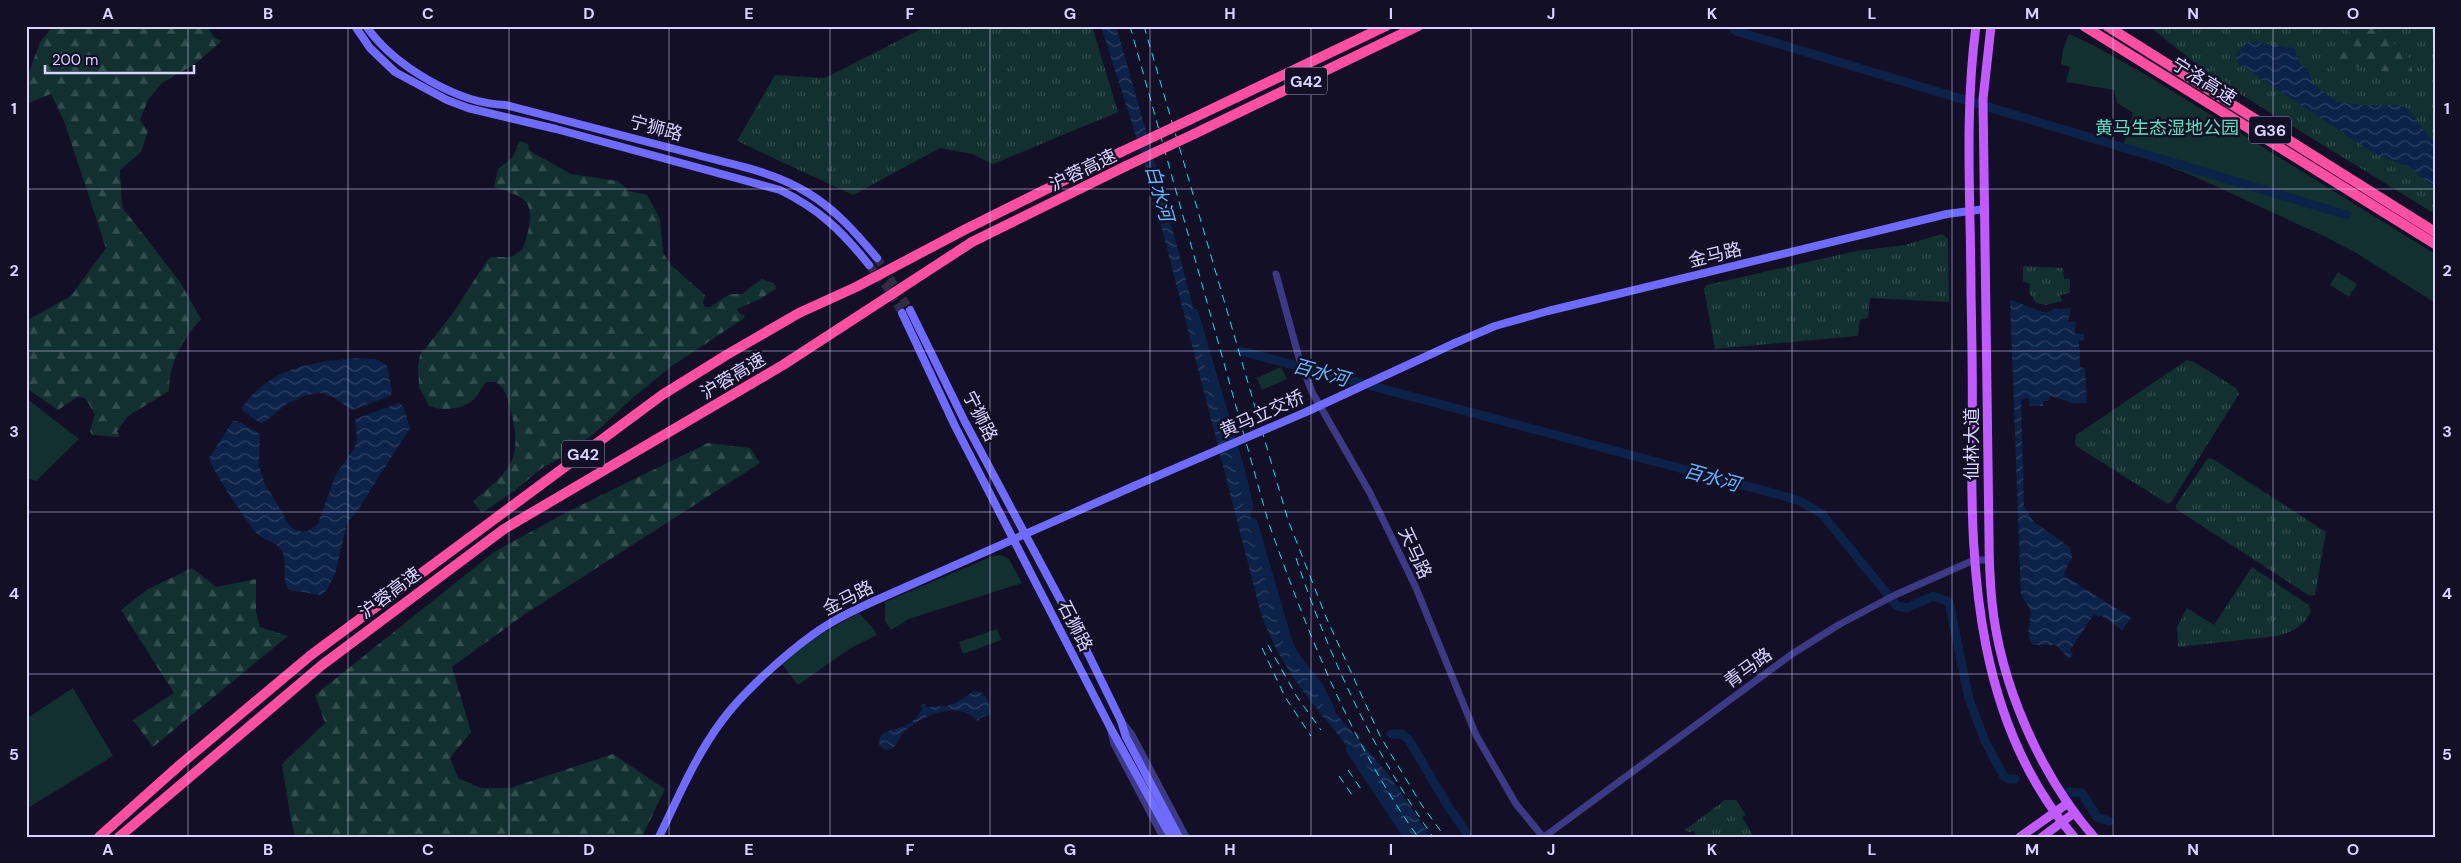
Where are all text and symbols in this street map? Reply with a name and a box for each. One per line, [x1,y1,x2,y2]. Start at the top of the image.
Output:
text: A [102,3,114,24]
text: B [263,3,273,24]
text: C [422,3,434,24]
text: D [583,3,595,24]
text: E [744,3,754,24]
text: F [906,3,915,24]
text: G [1064,3,1076,24]
text: H [1224,3,1236,24]
text: I [1389,3,1393,24]
text: J [1547,3,1555,24]
text: K [1707,3,1718,24]
text: L [1868,3,1877,24]
text: M [2025,3,2039,24]
text: N [2187,3,2199,24]
text: O [2347,3,2359,24]
scale bar [45,42,194,74]
text: 200 m [52,50,98,70]
street label: 宁洛高速 [2167,52,2241,110]
road number: G42 [1285,68,1327,94]
text: 1 [11,98,17,119]
text: 1 [2444,98,2450,119]
street label: 宁狮路 [627,109,685,147]
park label: 黄马生态湿地公园 [2095,116,2239,140]
road number: G36 [2249,116,2291,144]
street label: 沪蓉高速 [1045,143,1121,197]
water label: 白水河 [1140,162,1180,228]
street label: 金马路 [1686,237,1744,273]
text: 2 [9,260,19,281]
text: 2 [2442,260,2452,281]
street label: 沪蓉高速 [696,347,770,405]
water label: 百水河 [1290,353,1355,393]
street label: 黄马立交桥 [1216,385,1308,443]
street label: 宁狮路 [957,386,1003,446]
street label: 仙林大道 [1960,408,1984,480]
text: 3 [9,421,19,442]
text: 3 [2442,421,2452,442]
road number: G42 [562,440,604,468]
water label: 百水河 [1681,458,1746,498]
street label: 天马路 [1393,523,1437,583]
street label: 沪蓉高速 [354,562,426,624]
street label: 金马路 [818,575,878,621]
text: 4 [9,583,19,604]
text: 4 [2442,583,2452,604]
street label: 石狮路 [1052,596,1098,656]
street label: 青马路 [1719,642,1777,694]
text: 5 [9,744,19,765]
text: 5 [2442,744,2452,765]
text: A [102,839,114,860]
text: B [263,839,273,860]
text: C [422,839,434,860]
text: D [583,839,595,860]
text: E [744,839,754,860]
text: F [906,839,915,860]
text: G [1064,839,1076,860]
text: H [1224,839,1236,860]
text: I [1389,839,1393,860]
text: J [1547,839,1555,860]
text: K [1707,839,1718,860]
text: L [1868,839,1877,860]
text: M [2025,839,2039,860]
text: N [2187,839,2199,860]
text: O [2347,839,2359,860]

